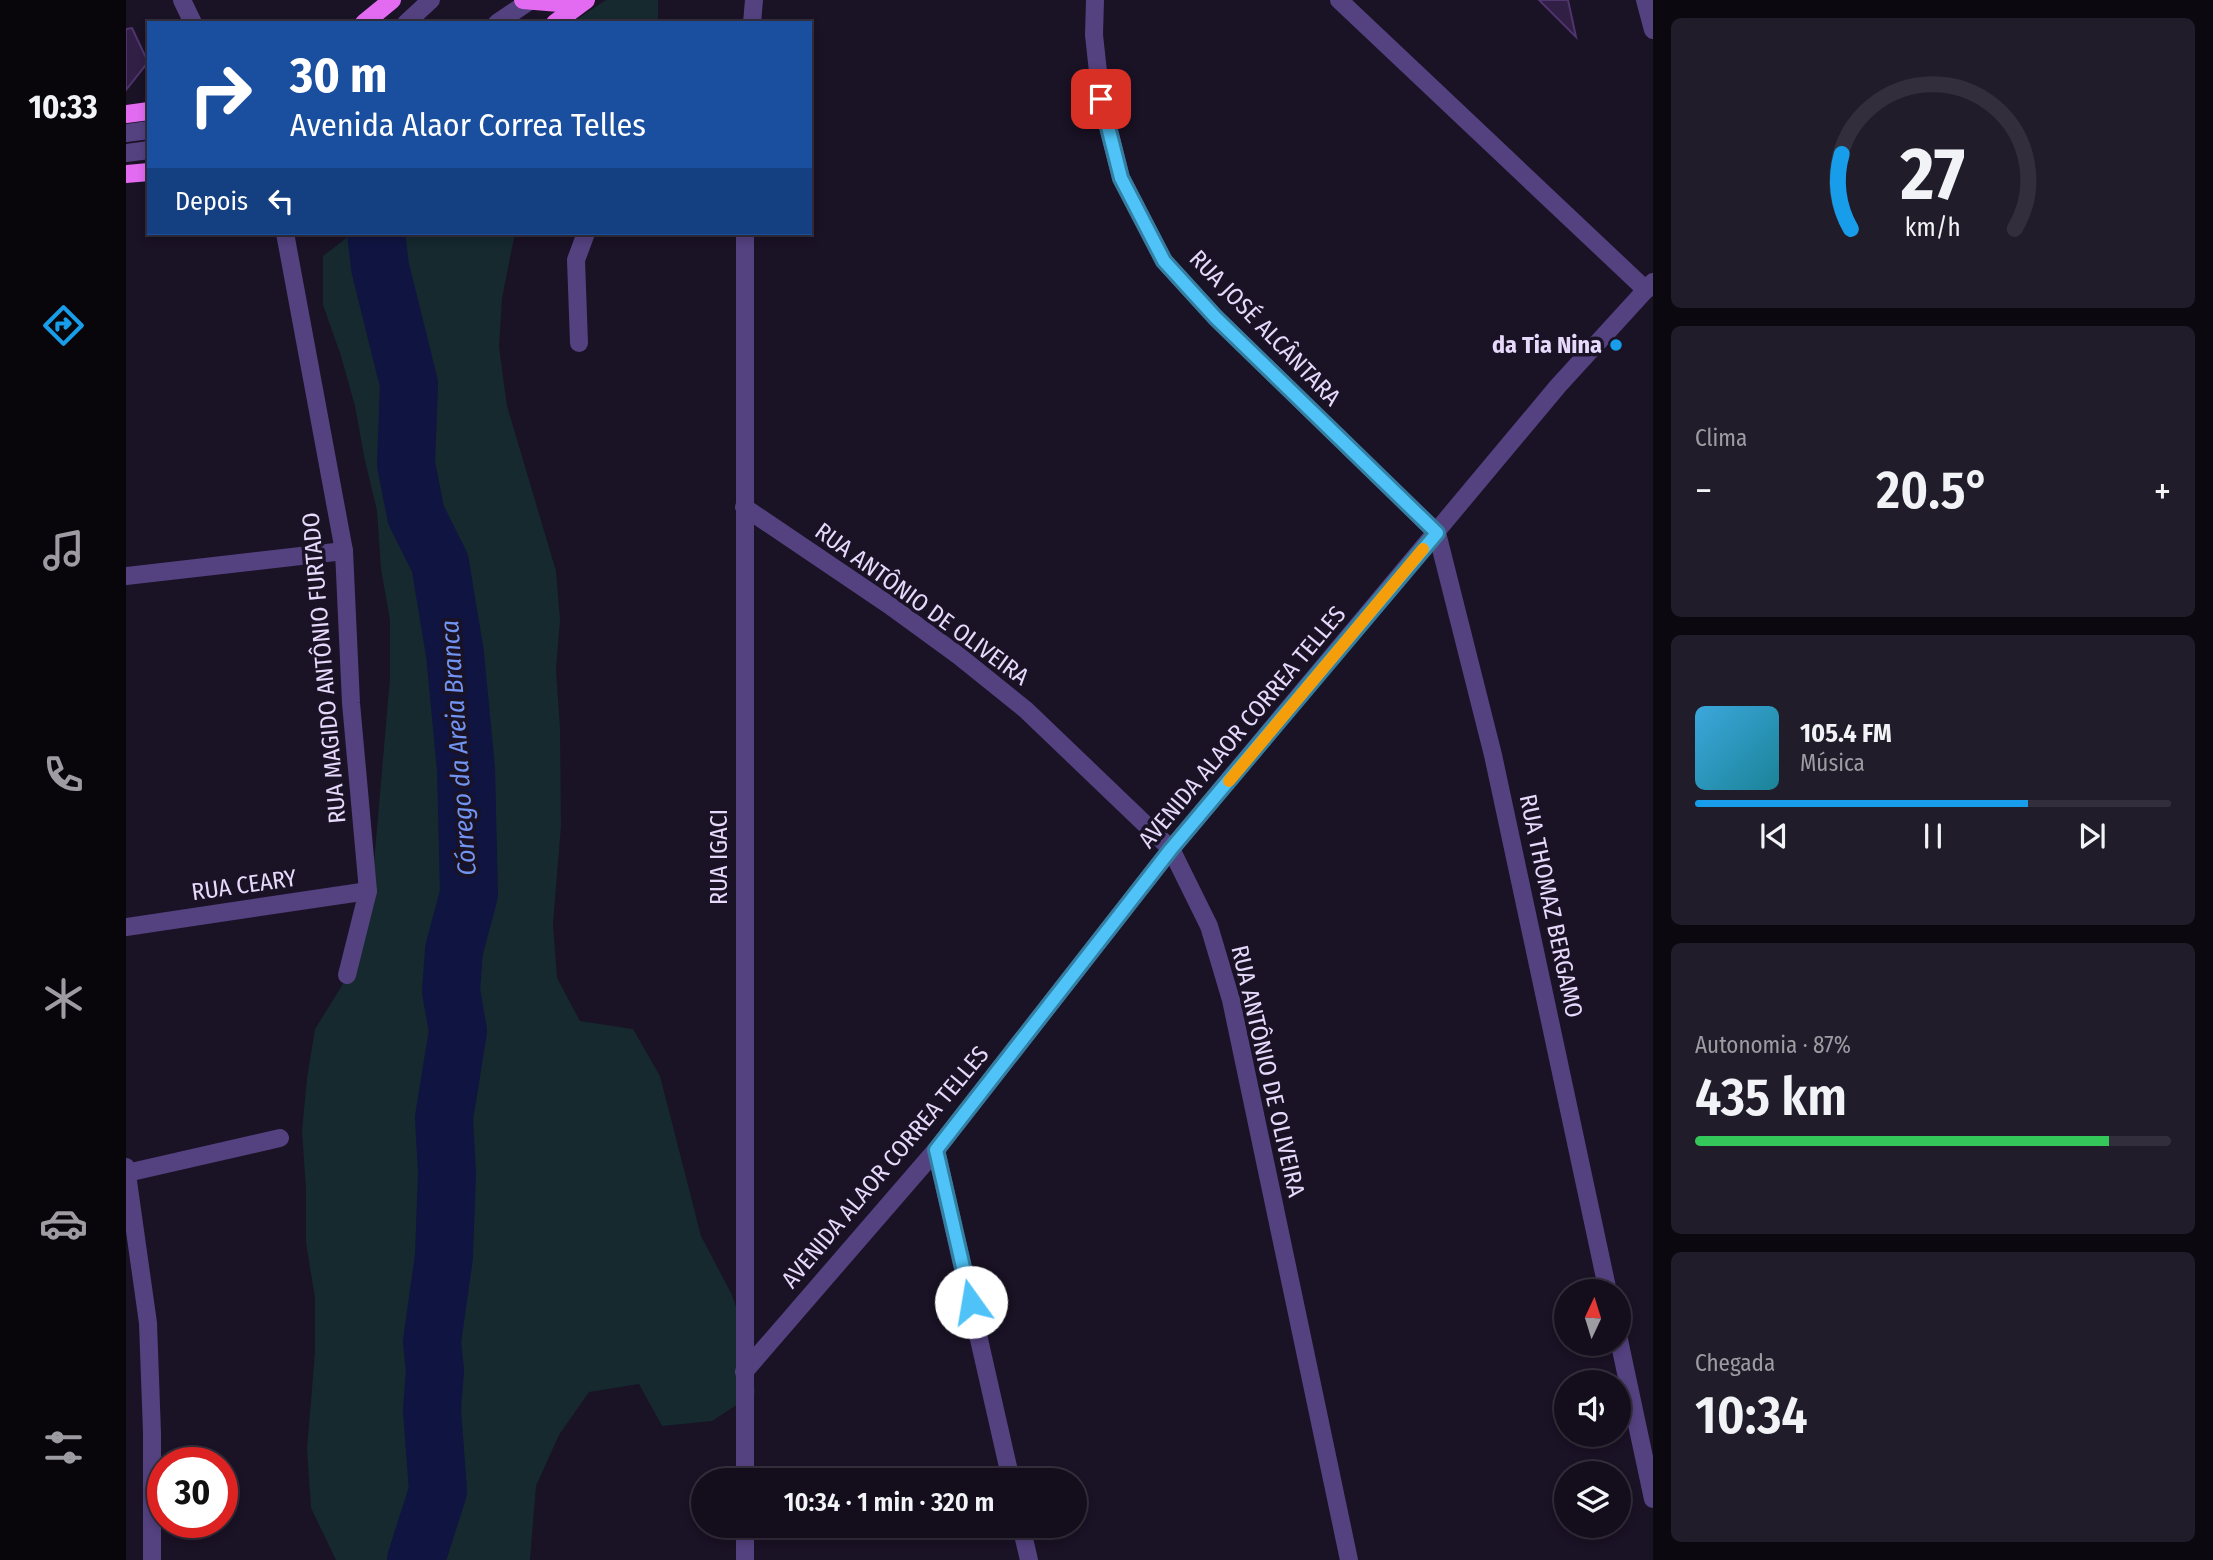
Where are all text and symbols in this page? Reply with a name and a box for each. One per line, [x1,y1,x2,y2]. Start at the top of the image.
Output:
text: 30 m [290,46,388,105]
icon: right [175,49,266,140]
pin [1071,69,1131,129]
icon: arrive [1082,80,1120,118]
text: 10:33 [28,88,98,126]
text: Avenida Alaor Correa Telles [290,106,646,144]
text: 27 [1900,132,1965,219]
icon: left [262,182,300,220]
text: Depois [175,186,248,217]
text: km/h [1905,213,1961,243]
street label: RUA JOSÉ ALCÂNTARA [1184,244,1347,412]
icon: directions [39,301,88,350]
place label: da Tia Nina [1492,331,1602,359]
marker: da Tia Nina [1608,337,1624,353]
text: Clima [1695,424,1747,452]
text: 20.5° [1876,459,1990,522]
text: − [1695,468,1712,514]
text: + [2154,468,2171,514]
street label: RUA MAGIDO ANTÔNIO FURTADO [295,511,352,825]
street label: RUA ANTÔNIO DE OLIVEIRA [810,516,1035,691]
icon: music [39,526,88,575]
street label: AVENIDA ALAOR CORREA TELLES [1133,600,1351,854]
water label: Córrego da Areia Branca [434,619,483,877]
text: 105.4 FM [1800,718,1892,749]
text: Música [1800,749,1865,777]
icon: phone [39,750,88,799]
street label: RUA THOMAZ BERGAMO [1514,792,1588,1020]
street label: RUA IGACI [705,809,733,905]
icon: previous [1755,817,1793,855]
icon: pause [1914,817,1952,855]
icon: next [2073,817,2111,855]
street label: RUA CEARY [190,864,298,906]
street label: RUA ANTÔNIO DE OLIVEIRA [1225,942,1312,1200]
icon: climate [39,974,88,1023]
text: Autonomia · 87% [1695,1031,1851,1059]
street label: AVENIDA ALAOR CORREA TELLES [776,1040,994,1294]
text: 435 km [1695,1066,1847,1129]
icon: car [39,1199,88,1248]
position arrow [934,1265,1008,1339]
north arrow [1554,1279,1631,1356]
map controls [1554,1279,1631,1538]
text: Chegada [1695,1349,1775,1377]
button: sound [1554,1370,1631,1447]
text: 10:34 [1695,1384,1808,1447]
icon: filters [39,1423,88,1472]
speed limit sign: 30 [147,1447,238,1538]
button: layers [1554,1461,1631,1538]
text: 10:34 · 1 min · 320 m [784,1487,994,1518]

